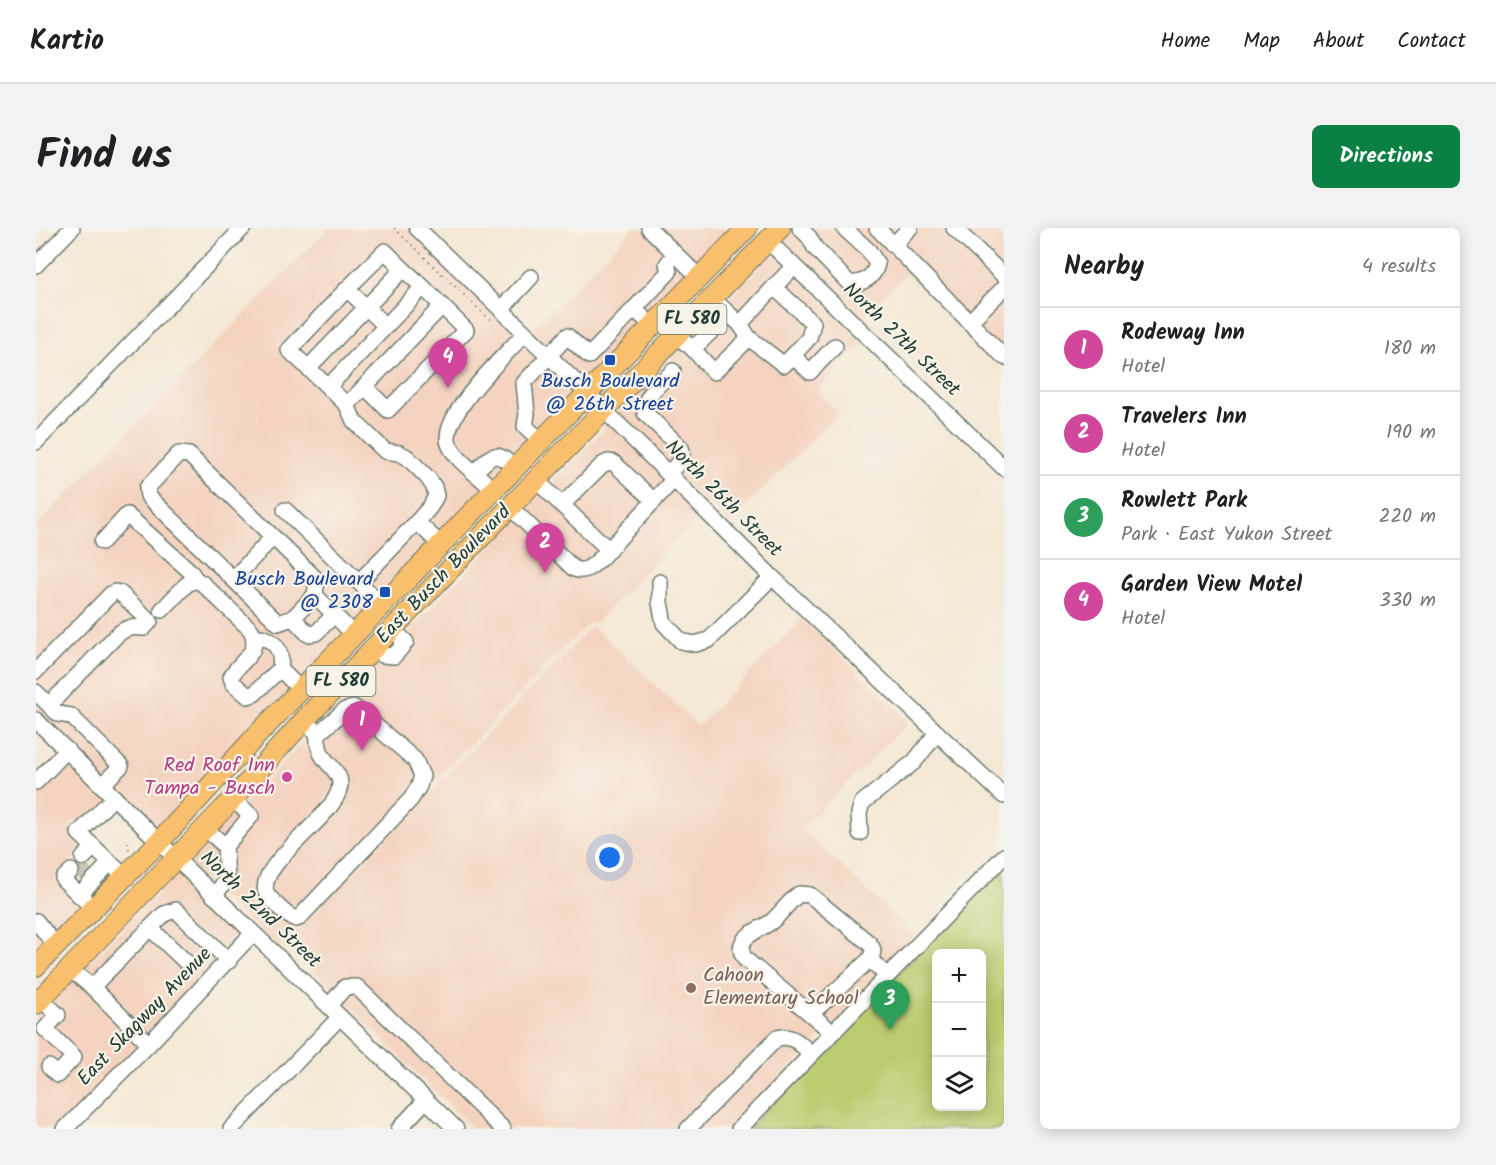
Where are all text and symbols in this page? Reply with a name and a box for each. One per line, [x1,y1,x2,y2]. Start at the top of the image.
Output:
text: Kartio [30,19,104,64]
text: Home [1161,25,1210,58]
text: Map [1243,25,1280,58]
text: About [1313,25,1364,58]
text: Contact [1397,25,1466,58]
text: Find us [36,123,172,190]
button: Directions [1312,125,1460,188]
text: Nearby [1064,246,1144,288]
text: 4 results [1362,251,1436,283]
street label: North 27th Street [835,275,968,405]
road number: FL 580 [658,304,726,334]
text: Rodeway Inn [1121,316,1245,351]
text: 1 [1080,333,1087,365]
text: 180 m [1384,333,1436,365]
pin: 4 [428,338,468,388]
text: Hotel [1121,351,1165,383]
marker: Busch Boulevard @ 26th Street [603,353,617,367]
place label: Busch Boulevard @ 26th Street [541,366,680,421]
text: Travelers Inn [1121,400,1247,435]
text: 2 [1078,417,1089,449]
text: 190 m [1386,417,1436,449]
street label: North 26th Street [657,433,790,566]
text: Hotel [1121,435,1165,467]
text: Rowlett Park [1121,484,1247,519]
street label: East Busch Boulevard [369,497,520,652]
text: 3 [1078,501,1089,533]
text: 220 m [1379,501,1436,533]
text: Park · East Yukon Street [1121,519,1332,551]
pin: 2 [526,524,564,573]
place label: Busch Boulevard @ 2308 [235,564,374,619]
text: Garden View Motel [1121,568,1302,603]
marker: Busch Boulevard @ 2308 [378,585,392,599]
text: 4 [1078,585,1089,617]
text: 330 m [1379,585,1436,617]
text: Hotel [1121,603,1165,635]
road number: FL 580 [306,666,376,696]
pin: 1 [342,702,382,751]
place label: Red Roof Inn Tampa - Busch [144,750,275,805]
marker: Red Roof Inn Tampa - Busch [280,770,294,784]
street label: North 22nd Street [192,843,328,977]
your location [595,843,624,872]
street label: East Skagway Avenue [70,940,220,1094]
map controls [932,949,986,1111]
button: + [932,949,986,1003]
place label: Cahoon Elementary School [703,960,859,1015]
pin: 3 [870,980,910,1030]
marker: Cahoon Elementary School [684,981,698,995]
button: − [932,1003,986,1057]
button: layers [932,1057,986,1111]

